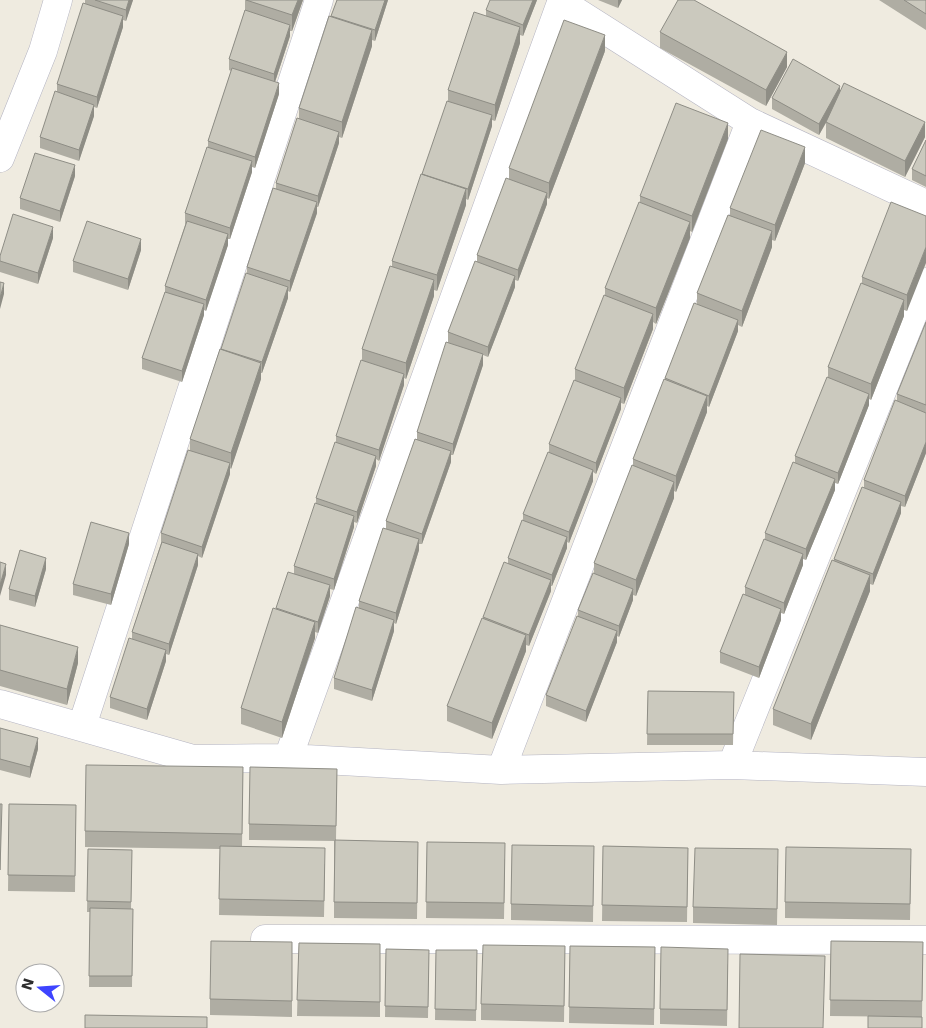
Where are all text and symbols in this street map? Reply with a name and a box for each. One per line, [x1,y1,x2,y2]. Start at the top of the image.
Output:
north arrow [15,963,65,1013]
text: N [18,976,37,992]

